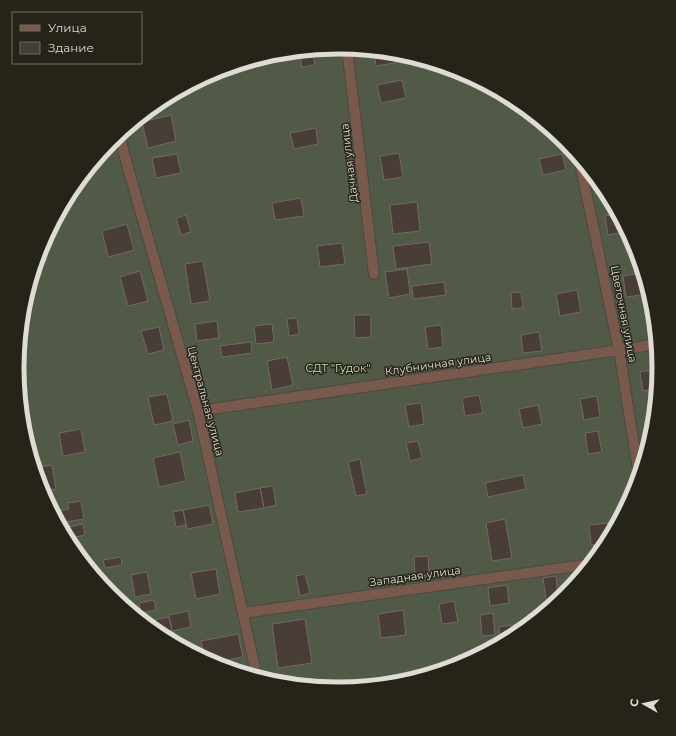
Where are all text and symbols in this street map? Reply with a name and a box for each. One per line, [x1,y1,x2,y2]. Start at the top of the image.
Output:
legend [12,12,142,64]
text: Улица [48,20,87,35]
text: Здание [48,40,94,55]
street label: Дачная улица [337,123,361,203]
street label: Цветочная улица [608,264,640,364]
street label: Центральная улица [185,345,227,457]
street label: Клубничная улица [384,350,492,378]
park label: СДТ "Гудок" [305,361,371,375]
street label: Западная улица [368,563,462,589]
north arrow [624,684,664,724]
text: С [627,698,642,708]

